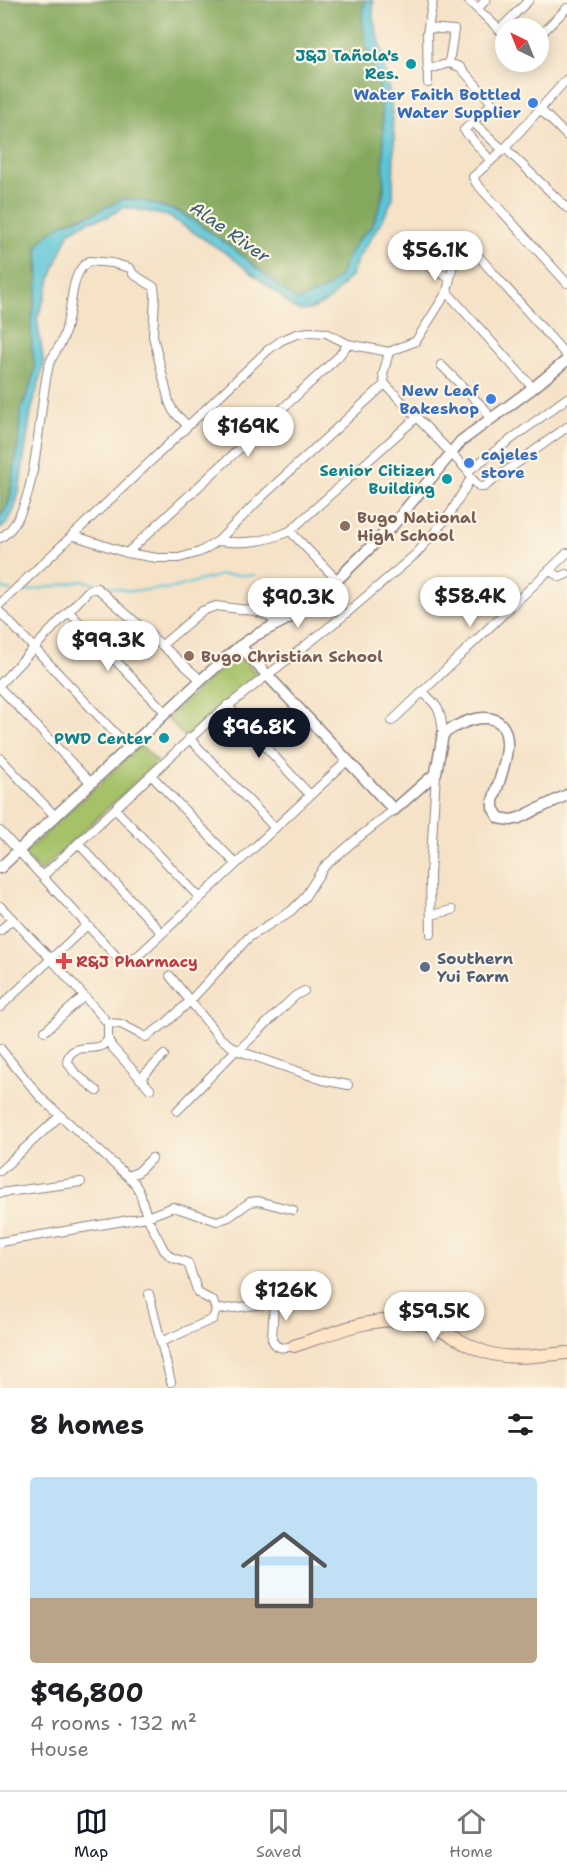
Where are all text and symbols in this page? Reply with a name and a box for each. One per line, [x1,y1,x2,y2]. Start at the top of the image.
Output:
north arrow [495,18,549,72]
map controls [495,18,549,72]
place label: J&J Tañola's Res. [295,45,399,84]
marker: J&J Tañola's Res. [404,57,418,71]
place label: Water Faith Bottled Water Supplier [354,84,521,123]
marker: Water Faith Bottled Water Supplier [526,96,540,110]
water label: Alae River [185,196,275,268]
pin: $56.1K [386,231,484,282]
text: $56.1K [402,237,468,263]
place label: New Leaf Bakeshop [399,380,480,419]
marker: New Leaf Bakeshop [484,392,498,406]
pin: $169K [206,407,290,458]
text: $169K [217,413,279,439]
place label: cajeles store [481,444,538,483]
marker: cajeles store [462,456,476,470]
place label: Senior Citizen Building [320,460,435,499]
marker: Senior Citizen Building [440,472,454,486]
place label: Bugo National High School [357,507,477,546]
marker: Bugo National High School [338,519,352,533]
pin: $58.4K [421,577,519,628]
pin: $90.3K [249,578,347,629]
text: $58.4K [434,583,506,609]
text: $90.3K [262,584,334,610]
pin: $99.3K [59,621,157,672]
text: $99.3K [71,627,145,653]
place label: Bugo Christian School [201,646,383,667]
marker: Bugo Christian School [182,649,196,663]
pin: $96.8K [210,708,308,759]
text: $96.8K [222,714,296,740]
place label: PWD Center [54,728,152,749]
marker: PWD Center [157,731,171,745]
place label: Southern Yui Farm [437,948,514,987]
place label: R&J Pharmacy [76,951,198,972]
marker: R&J Pharmacy [57,954,71,968]
marker: Southern Yui Farm [418,960,432,974]
pin: $126K [244,1271,328,1322]
text: $126K [255,1277,317,1303]
pin: $59.5K [385,1292,483,1343]
text: $59.5K [398,1298,470,1324]
text: 8 homes [30,1407,144,1442]
icon: filters [504,1408,537,1441]
icon: home [230,1516,338,1624]
text: $96,800 [30,1675,144,1710]
text: 4 rooms · 132 m² [30,1710,197,1736]
text: House [30,1736,89,1762]
tab: Map [74,1805,108,1862]
tab: Saved [256,1805,301,1862]
tab: Home [449,1805,493,1862]

